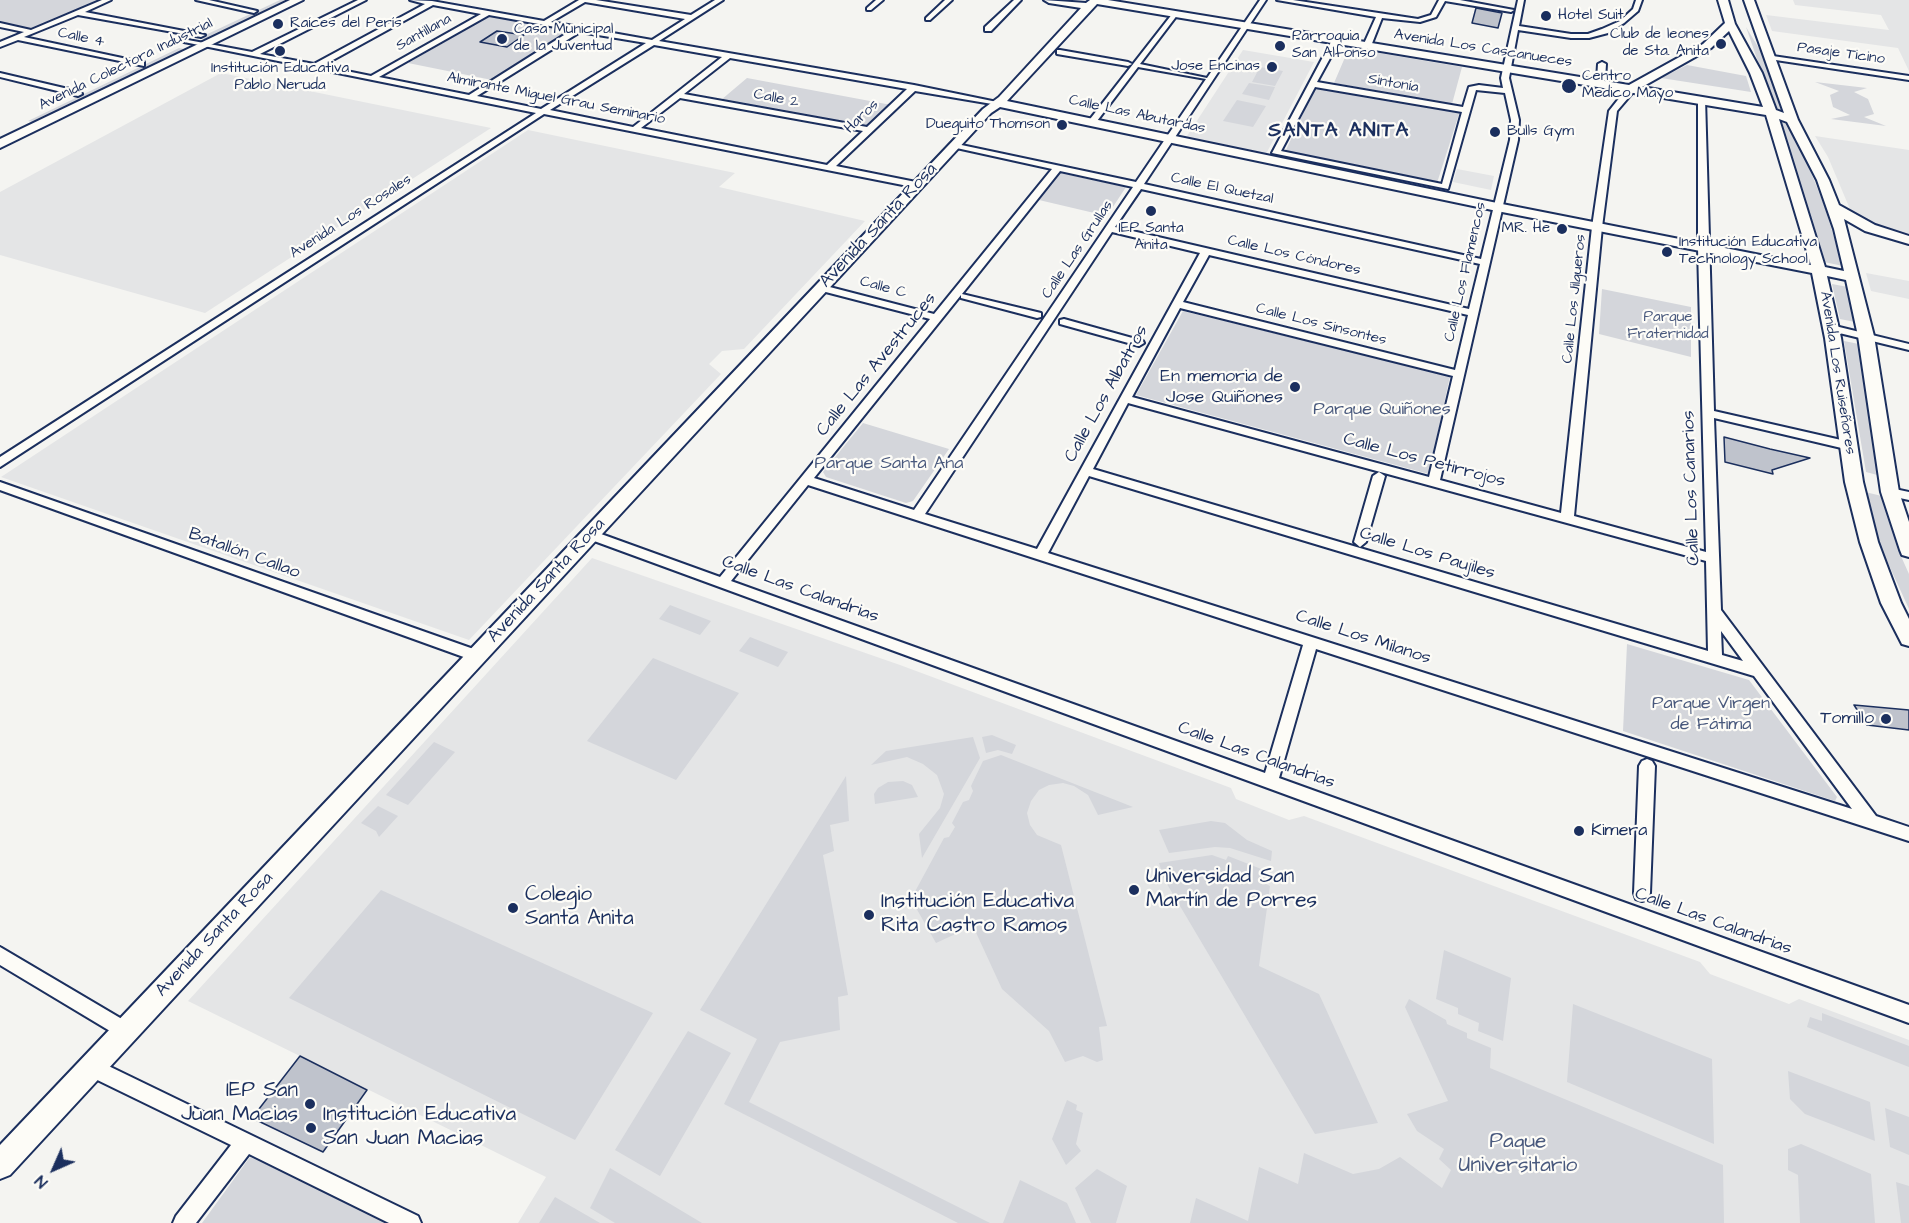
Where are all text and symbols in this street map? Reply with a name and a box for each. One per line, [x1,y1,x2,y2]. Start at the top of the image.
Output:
place label: Hotel Suit [1558,7,1624,25]
marker: Hotel Suit [1539,9,1553,23]
street label: Santillana [393,10,455,56]
street label: Avenida Colectora Industrial [36,15,216,115]
place label: Raíces del Perís [290,15,402,33]
marker: Raíces del Perís [271,17,285,31]
place label: Casa Municipal de la Juventud [514,21,613,56]
street label: Calle 4 [56,24,106,52]
street label: Avenida Los Cascanueces [1393,26,1573,72]
place label: Club de leones de Sta. Anita [1610,26,1709,61]
place label: Parroquia San Alfonso [1292,28,1376,63]
marker: Casa Municipal de la Juventud [495,32,509,46]
marker: Club de leones de Sta. Anita [1714,37,1728,51]
marker: Parroquia San Alfonso [1273,39,1287,53]
street label: Pasaje Ticino [1796,39,1886,69]
marker: Institución Educativa Pablo Neruda [273,44,287,58]
place label: Jose Encinas [1171,58,1260,76]
place label: Institución Educativa Pablo Neruda [211,60,349,95]
marker: Jose Encinas [1265,60,1279,74]
place label: Centro Medico Mayo [1582,68,1673,103]
street label: Almirante Miguel Grau Seminario [445,69,667,129]
street label: Sintonía [1366,71,1420,97]
marker: Centro Medico Mayo [1560,77,1578,95]
street label: Calle 2 [752,86,800,112]
street label: Calle Las Abutardas [1067,92,1207,138]
street label: Haros [841,96,883,138]
place label: Dueguito Thomson [926,116,1050,134]
marker: Dueguito Thomson [1055,118,1069,132]
district label: SANTA ANITA [1268,120,1410,144]
place label: Bulls Gym [1507,123,1574,141]
marker: Bulls Gym [1488,125,1502,139]
street label: Avenida Santa Rosa [816,159,942,293]
street label: Calle El Quetzal [1169,169,1275,209]
street label: Avenida Los Rosales [287,171,415,263]
street label: Calle Las Grullas [1038,197,1118,303]
street label: Calle Los Flamencos [1441,201,1491,343]
marker: IEP Santa Anita [1144,204,1158,218]
place label: IEP Santa Anita [1118,220,1184,255]
place label: MR. He [1502,220,1550,238]
marker: MR. He [1555,222,1569,236]
street label: Calle Los Cóndores [1226,232,1362,280]
street label: Calle Los Jilgueros [1559,234,1591,364]
place label: Institución Educativa Technology School [1679,234,1817,269]
marker: Institución Educativa Technology School [1660,245,1674,259]
street label: Calle C [858,273,908,303]
street label: Calle Las Avestruces [812,289,942,441]
street label: Avenida Los Ruiseñores [1815,290,1859,456]
street label: Calle Los Sinsontes [1254,300,1388,350]
park label: Parque Fraternidad [1627,309,1709,344]
street label: Calle Los Albatros [1060,322,1154,466]
place label: En memoria de Jose Quiñones [1160,366,1283,409]
marker: En memoria de Jose Quiñones [1288,380,1302,394]
park label: Parque Quiñones [1313,399,1451,421]
street label: Calle Los Canarios [1678,410,1706,566]
street label: Calle Los Petirrojos [1341,429,1507,493]
park label: Parque Santa Ana [815,453,963,475]
street label: Avenida Santa Rosa [484,514,610,648]
street label: Calle Los Paujiles [1357,523,1497,585]
street label: Batallón Callao [185,524,303,584]
street label: Calle Las Calandrias [719,552,881,628]
street label: Calle Los Milanos [1293,606,1433,670]
park label: Parque Virgen de Fátima [1652,693,1770,736]
place label: Tomillo [1820,708,1874,730]
marker: Tomillo [1879,712,1893,726]
street label: Calle Las Calandrias [1175,718,1337,794]
place label: Kimera [1591,820,1647,842]
marker: Kimera [1572,824,1586,838]
place label: Universidad San Martín de Porres [1146,865,1317,915]
street label: Avenida Santa Rosa [152,868,278,1002]
place label: Colegio Santa Anita [525,883,634,933]
marker: Universidad San Martín de Porres [1127,883,1141,897]
street label: Calle Las Calandrias [1632,884,1794,960]
place label: Institución Educativa Rita Castro Ramos [881,890,1074,940]
marker: Colegio Santa Anita [506,901,520,915]
marker: Institución Educativa Rita Castro Ramos [862,908,876,922]
place label: IEP San Juan Macias [181,1079,298,1129]
marker: IEP San Juan Macias [303,1097,317,1111]
place label: Institución Educativa San Juan Macias [323,1103,516,1153]
marker: Institución Educativa San Juan Macias [304,1121,318,1135]
park label: Paque Universitario [1459,1130,1577,1180]
north arrow [24,1139,84,1199]
text: N [30,1170,53,1193]

